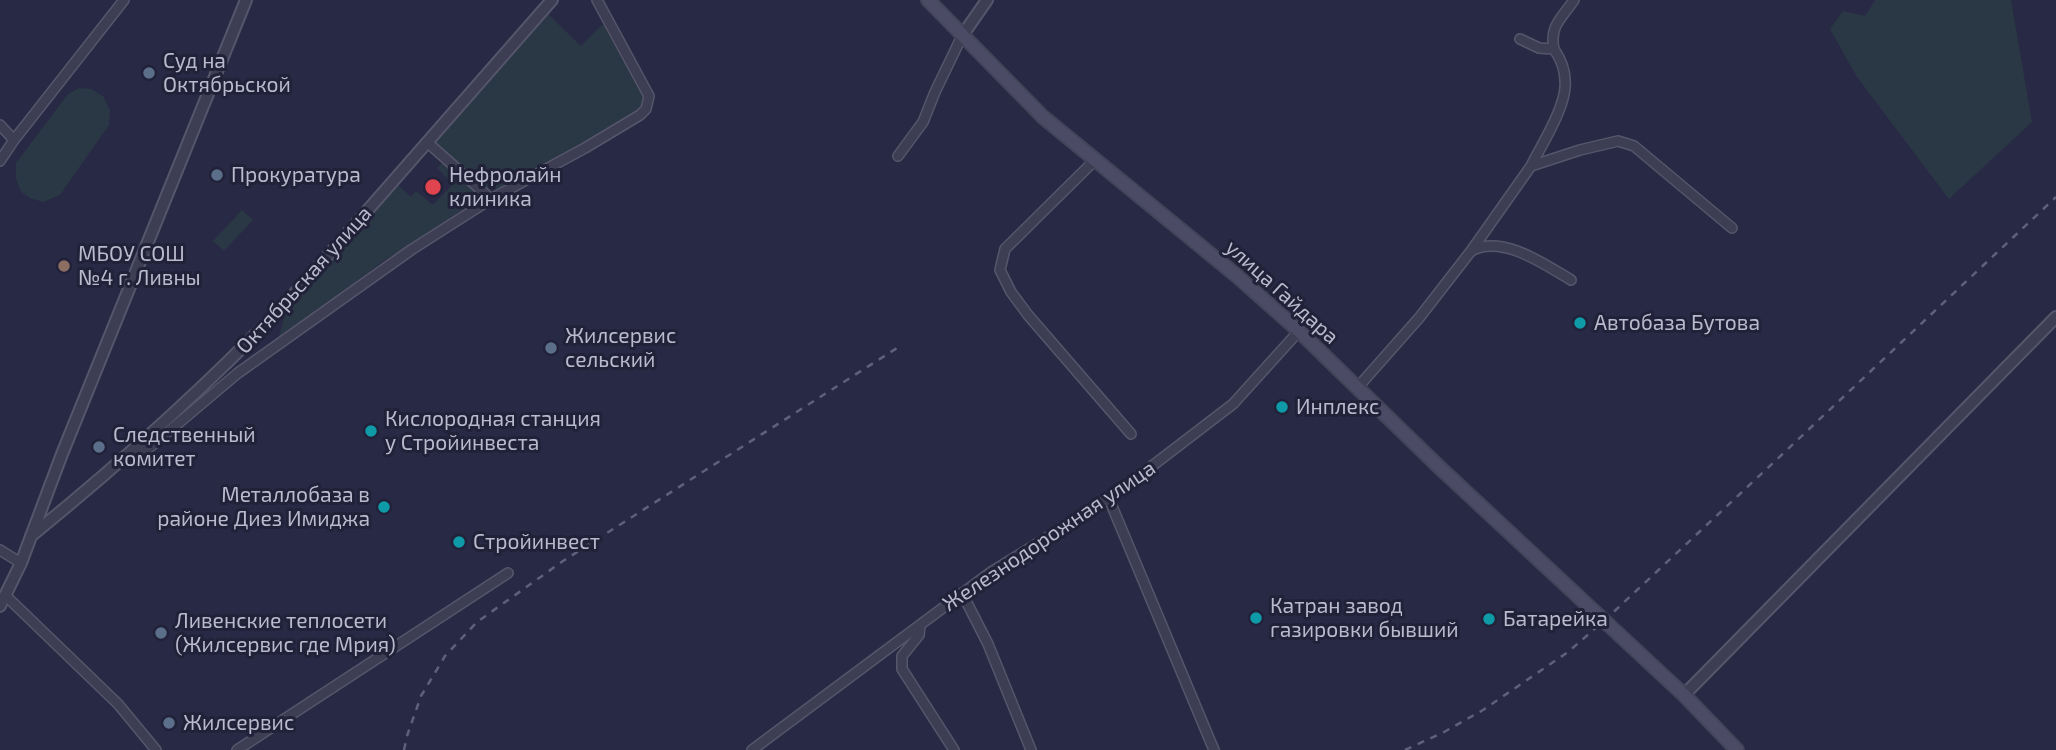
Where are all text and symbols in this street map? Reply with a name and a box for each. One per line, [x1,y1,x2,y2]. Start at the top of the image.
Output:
place label: Суд на Октябрьской [163,48,291,98]
marker: Суд на Октябрьской [141,65,157,81]
place label: Прокуратура [231,162,361,188]
place label: Нефролайн клиника [449,162,561,212]
marker: Прокуратура [209,167,225,183]
marker: Нефролайн клиника [423,177,443,197]
street label: Октябрьская улица [231,201,377,359]
street label: улица Гайдара [1220,235,1344,349]
place label: МБОУ СОШ №4 г. Ливны [78,241,201,291]
marker: МБОУ СОШ №4 г. Ливны [56,258,72,274]
place label: Автобаза Бутова [1594,310,1760,336]
marker: Автобаза Бутова [1572,315,1588,331]
place label: Жилсервис сельский [565,323,676,373]
marker: Жилсервис сельский [543,340,559,356]
place label: Инплекс [1296,394,1379,420]
marker: Инплекс [1274,399,1290,415]
place label: Кислородная станция у Стройинвеста [385,406,601,456]
place label: Следственный комитет [113,422,256,472]
marker: Кислородная станция у Стройинвеста [363,423,379,439]
marker: Следственный комитет [91,439,107,455]
street label: Железнодорожная улица [938,455,1160,617]
place label: Металлобаза в районе Диез Имиджа [157,482,370,532]
marker: Металлобаза в районе Диез Имиджа [376,499,392,515]
place label: Стройинвест [473,529,600,555]
marker: Стройинвест [451,534,467,550]
place label: Катран завод газировки бывший [1270,593,1459,643]
place label: Батарейка [1503,606,1608,632]
place label: Ливенские теплосети (Жилсервис где Мрия) [175,608,396,658]
marker: Катран завод газировки бывший [1248,610,1264,626]
marker: Батарейка [1481,611,1497,627]
marker: Ливенские теплосети (Жилсервис где Мрия) [153,625,169,641]
place label: Жилсервис [183,710,294,736]
marker: Жилсервис [161,715,177,731]

